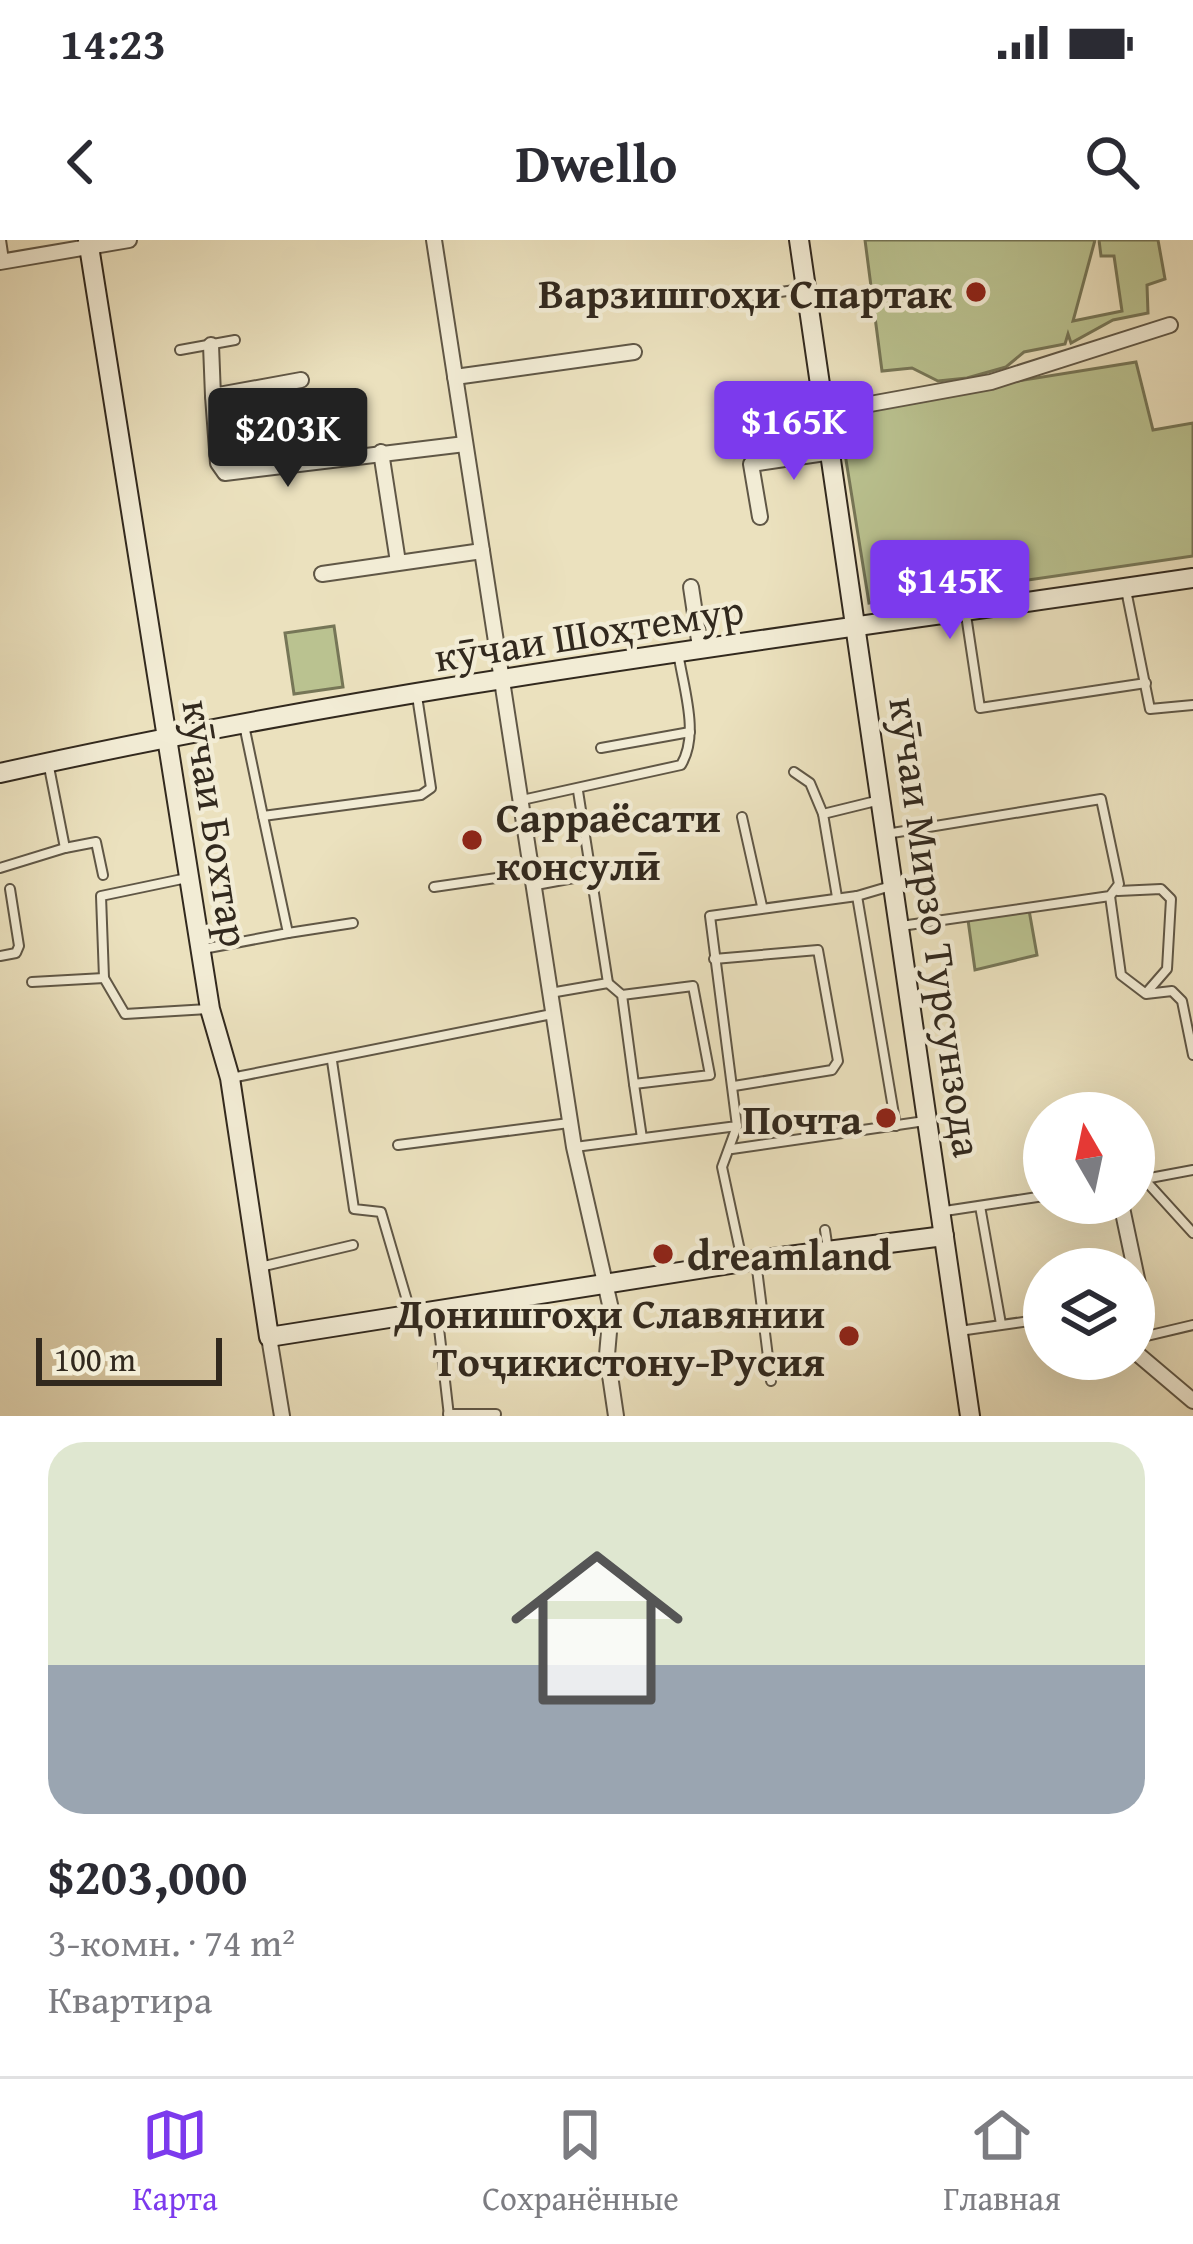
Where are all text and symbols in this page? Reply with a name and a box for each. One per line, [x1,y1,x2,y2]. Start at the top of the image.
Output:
text: 14:23 [60,10,166,75]
text: Dwello [516,123,677,202]
icon: back [48,129,114,195]
icon: search [1079,129,1145,195]
place label: Варзишгоҳи Спартак [538,262,953,323]
marker: Варзишгоҳи Спартак [963,279,989,305]
pin: $165K [710,381,878,483]
pin: $203K [204,388,372,490]
text: $165K [741,391,847,448]
text: $203K [235,398,341,455]
pin: $145K [866,540,1034,642]
text: $145K [897,550,1003,607]
street label: кӯчаи Шоҳтемур [430,577,748,687]
street label: кӯчаи Мирзо Турсунзода [875,693,999,1161]
street label: кӯчаи Бохтар [167,695,267,951]
place label: Сарраёсати консулӣ [496,786,721,895]
marker: Сарраёсати консулӣ [459,827,485,853]
place label: Почта [743,1088,862,1149]
north arrow [1023,1092,1155,1224]
map controls [1023,1092,1155,1380]
marker: Почта [873,1105,899,1131]
place label: dreamland [687,1224,892,1285]
marker: dreamland [650,1241,676,1267]
button: layers [1023,1248,1155,1380]
place label: Донишгоҳи Славянии Тоҷикистону-Русия [394,1282,825,1391]
marker: Донишгоҳи Славянии Тоҷикистону-Русия [836,1323,862,1349]
scale bar [36,1332,222,1385]
text: 100 m [54,1335,136,1383]
icon: home [489,1520,705,1736]
text: $203,000 [48,1838,247,1913]
text: 3-комн. · 74 m² [48,1913,295,1970]
text: Квартира [48,1970,212,2027]
tab: Карта [132,2102,218,2222]
tab: Сохранённые [482,2102,679,2222]
tab: Главная [943,2102,1061,2222]

